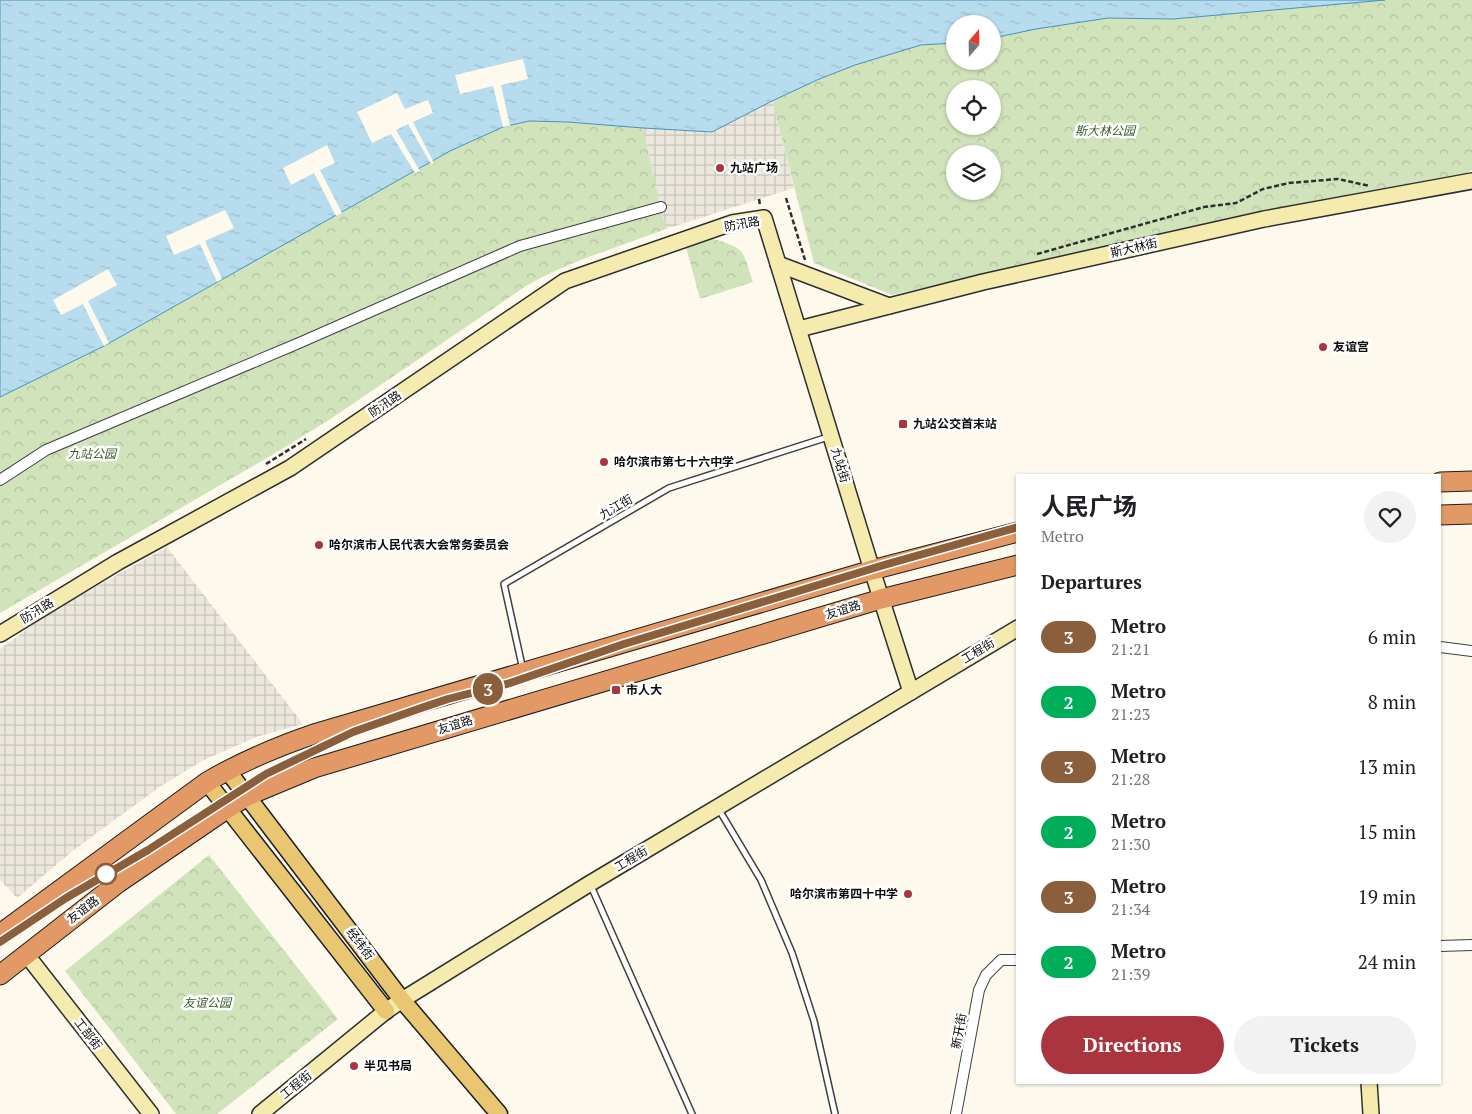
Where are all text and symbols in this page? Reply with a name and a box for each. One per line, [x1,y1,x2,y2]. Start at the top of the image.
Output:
north arrow [946,15,1001,70]
map controls [946,15,1001,200]
button: locate [946,80,1001,135]
park label: 斯大林公园 [1075,123,1137,138]
button: layers [946,145,1001,200]
place label: 九站广场 [730,160,778,175]
marker: 九站广场 [714,162,726,174]
street label: 防汛路 [723,213,761,234]
street label: 斯大林街 [1109,235,1159,260]
place label: 友谊宫 [1333,339,1369,354]
marker: 友谊宫 [1317,341,1329,353]
street label: 防汛路 [366,387,404,420]
place label: 九站公交首末站 [913,416,997,431]
marker: 九站公交首末站 [897,418,909,430]
street label: 九站街 [828,445,853,484]
park label: 九站公园 [68,446,118,461]
place label: 哈尔滨市第七十六中学 [614,454,734,469]
marker: 哈尔滨市第七十六中学 [598,456,610,468]
text: 人民广场 [1041,490,1137,522]
street label: 九江街 [596,491,635,522]
button: heart [1364,491,1416,543]
text: Metro [1041,525,1084,547]
place label: 哈尔滨市人民代表大会常务委员会 [329,537,509,552]
marker: 哈尔滨市人民代表大会常务委员会 [313,539,325,551]
text: Departures [1041,569,1142,594]
street label: 防汛路 [17,595,56,626]
street label: 友谊路 [823,597,862,622]
text: Metro [1111,613,1166,638]
text: 6 min [1368,624,1416,649]
text: 3 [1063,625,1074,649]
street label: 工程街 [958,635,997,666]
text: 21:21 [1111,638,1150,660]
line badge: 3 [472,673,504,705]
text: 3 [483,677,493,701]
text: Metro [1111,678,1166,703]
place label: 市人大 [626,682,662,697]
marker: 市人大 [610,684,622,696]
text: 8 min [1368,689,1416,714]
text: 2 [1063,690,1074,714]
text: 21:23 [1111,703,1150,725]
street label: 友谊路 [435,712,474,737]
text: Metro [1111,743,1166,768]
text: 13 min [1358,754,1416,779]
text: 3 [1063,755,1074,779]
text: 21:28 [1111,768,1150,790]
text: Metro [1111,808,1166,833]
text: 15 min [1358,819,1416,844]
text: 2 [1063,820,1074,844]
text: 21:30 [1111,833,1150,855]
street label: 工程街 [611,843,650,874]
unlabelled marker [95,863,117,885]
text: Metro [1111,873,1166,898]
text: 19 min [1358,884,1416,909]
text: 3 [1063,885,1074,909]
place label: 哈尔滨市第四十中学 [790,886,898,901]
marker: 哈尔滨市第四十中学 [902,888,914,900]
street label: 友谊路 [64,893,102,926]
text: 21:34 [1111,898,1150,920]
street label: 经纬街 [344,925,377,963]
text: Metro [1111,938,1166,963]
text: 24 min [1358,949,1416,974]
text: 2 [1063,950,1074,974]
text: 21:39 [1111,963,1150,985]
park label: 友谊公园 [183,995,233,1010]
street label: 新开街 [948,1012,969,1050]
street label: 工部街 [71,1015,105,1052]
button: Directions [1041,1016,1224,1074]
button: Tickets [1234,1016,1416,1074]
place label: 半见书局 [364,1058,412,1073]
marker: 半见书局 [348,1060,360,1072]
street label: 工程街 [277,1067,314,1102]

